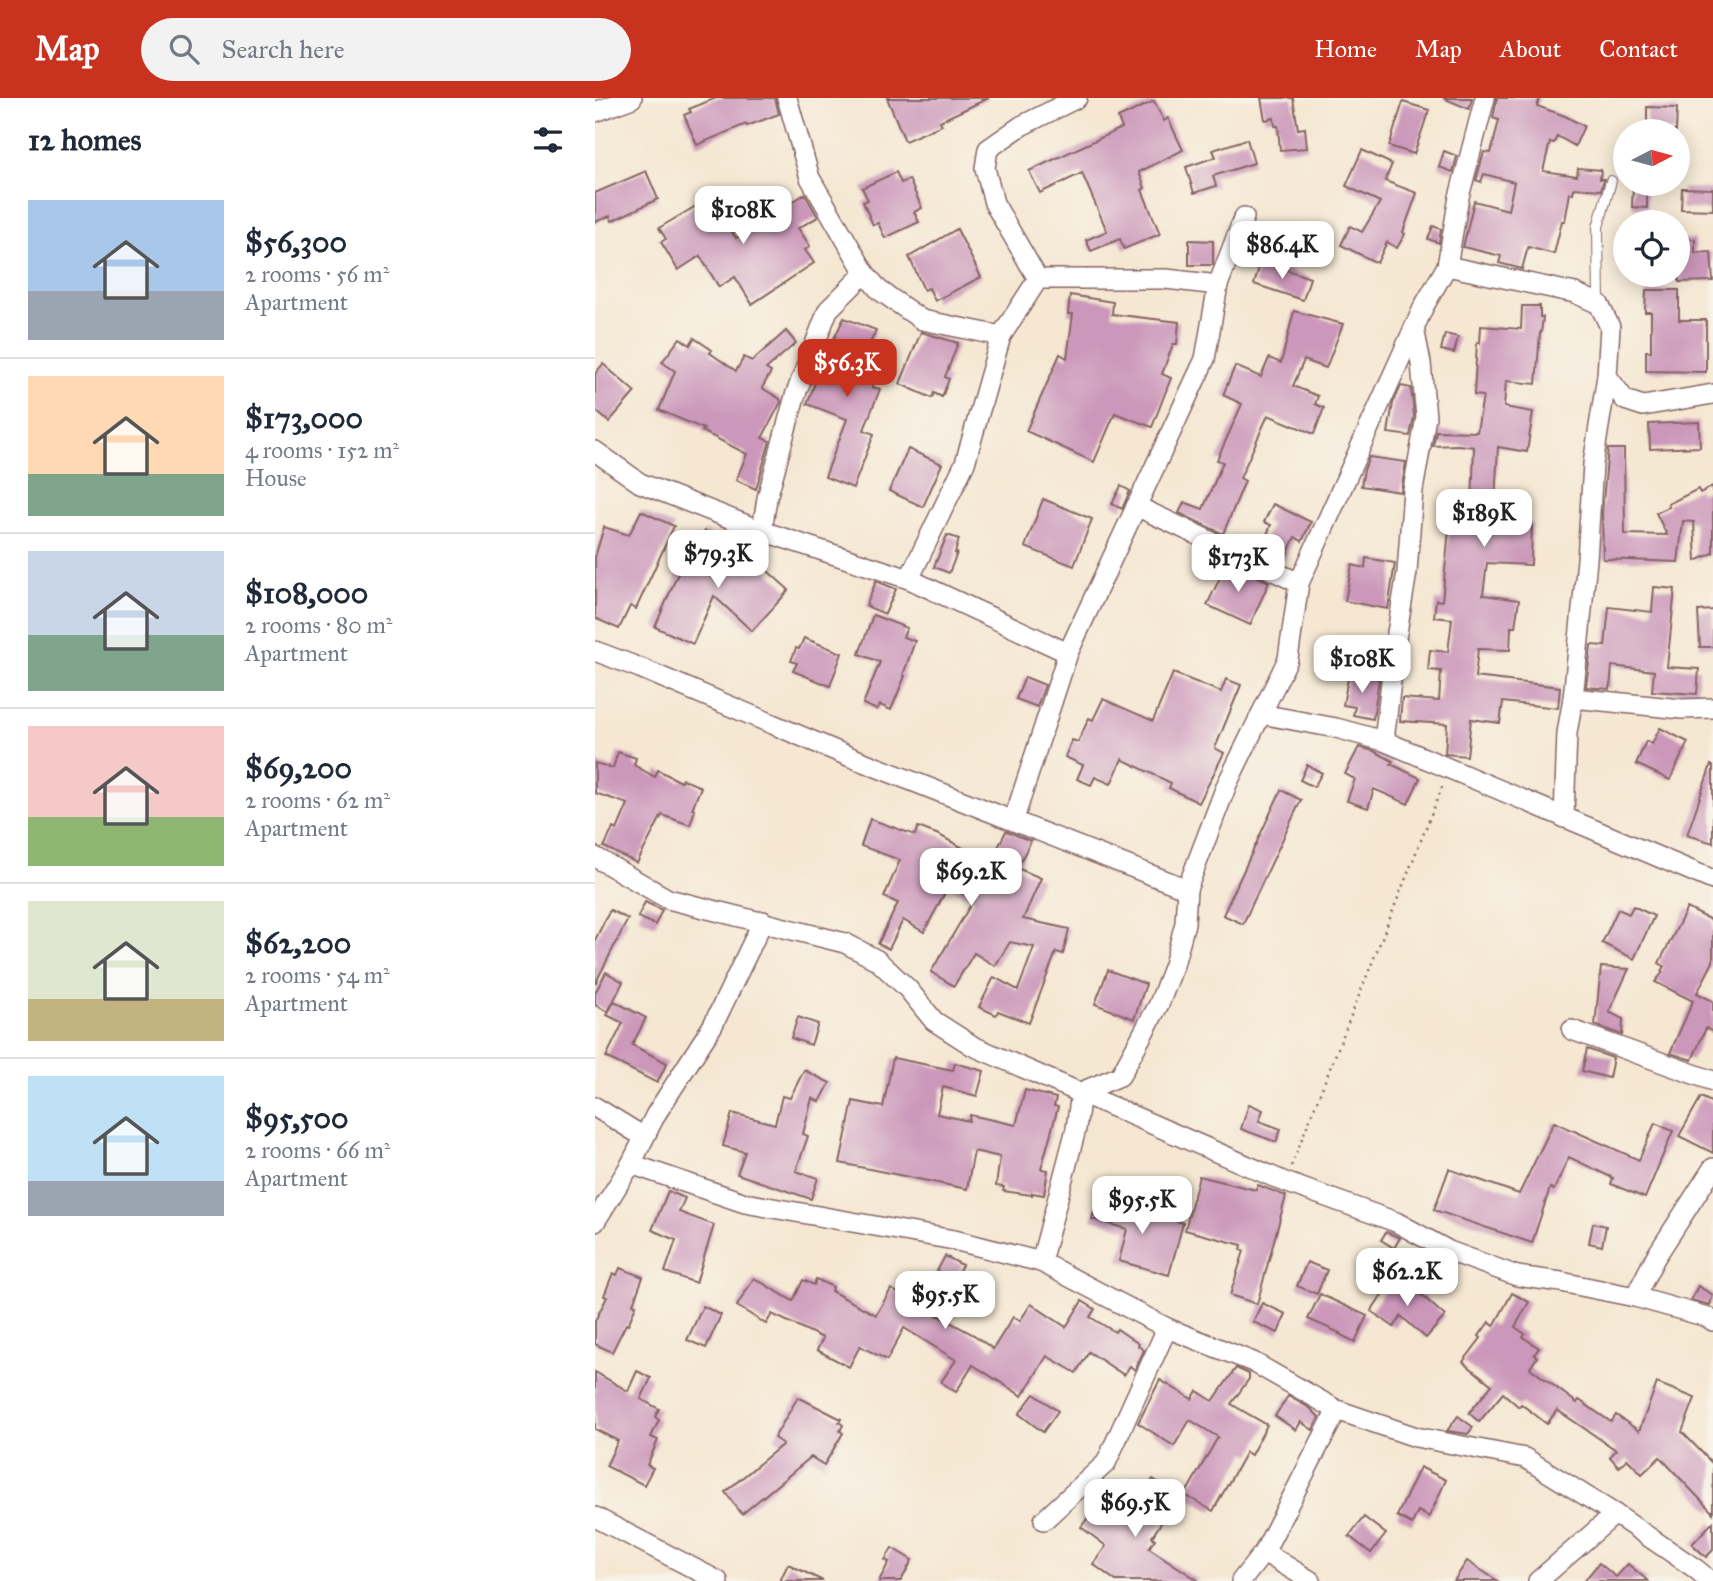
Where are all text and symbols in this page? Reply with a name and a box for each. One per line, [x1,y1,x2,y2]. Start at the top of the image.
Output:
search box [141,18,631,81]
text: Map [35,29,99,69]
icon: search [165,30,203,68]
text: Search here [221,33,345,65]
text: Home [1314,34,1377,64]
text: Map [1415,34,1462,64]
text: About [1500,34,1561,64]
text: Contact [1599,34,1678,64]
north arrow [1613,119,1691,196]
map controls [1613,119,1690,287]
icon: filters [529,121,567,159]
text: 12 homes [28,122,141,158]
pin: $108K [694,186,792,246]
text: $108K [711,195,775,223]
button: locate [1613,210,1690,287]
pin: $86.4K [1225,222,1339,281]
text: $56,300 [245,224,347,260]
icon: home [84,228,168,312]
text: $86.4K [1246,230,1318,258]
text: 2 rooms · 56 m² [245,260,389,288]
text: Apartment [245,288,348,316]
pin: $56.3K [790,340,904,399]
text: $56.3K [814,348,880,376]
text: $173,000 [245,400,363,436]
icon: home [84,404,168,488]
text: 4 rooms · 152 m² [245,436,399,464]
text: House [245,464,307,492]
pin: $189K [1435,490,1533,549]
text: $189K [1452,498,1516,526]
pin: $79.3K [661,531,775,590]
pin: $173K [1189,534,1287,594]
text: $79.3K [684,539,752,567]
text: $173K [1208,543,1268,571]
text: $108,000 [245,575,368,611]
icon: home [84,579,168,663]
text: 2 rooms · 80 m² [245,611,392,639]
pin: $108K [1313,636,1411,695]
text: Apartment [245,639,348,667]
text: $108K [1330,644,1394,672]
text: $69,200 [245,750,352,786]
icon: home [84,754,168,838]
text: 2 rooms · 62 m² [245,786,390,814]
text: Apartment [245,814,348,842]
pin: $69.2K [914,848,1028,908]
text: $69.2K [936,857,1006,885]
text: $62,200 [245,925,351,961]
icon: home [84,929,168,1013]
text: 2 rooms · 54 m² [245,961,390,989]
text: Apartment [245,989,348,1017]
text: $95,500 [245,1100,348,1136]
icon: home [84,1104,168,1188]
text: 2 rooms · 66 m² [245,1136,390,1164]
text: Apartment [245,1164,348,1192]
pin: $95.5K [1085,1176,1199,1236]
text: $95.5K [1108,1185,1176,1213]
pin: $62.2K [1350,1248,1464,1308]
text: $62.2K [1372,1257,1442,1285]
pin: $95.5K [888,1272,1002,1331]
text: $95.5K [911,1280,979,1308]
pin: $69.5K [1078,1480,1192,1539]
text: $69.5K [1100,1488,1170,1516]

